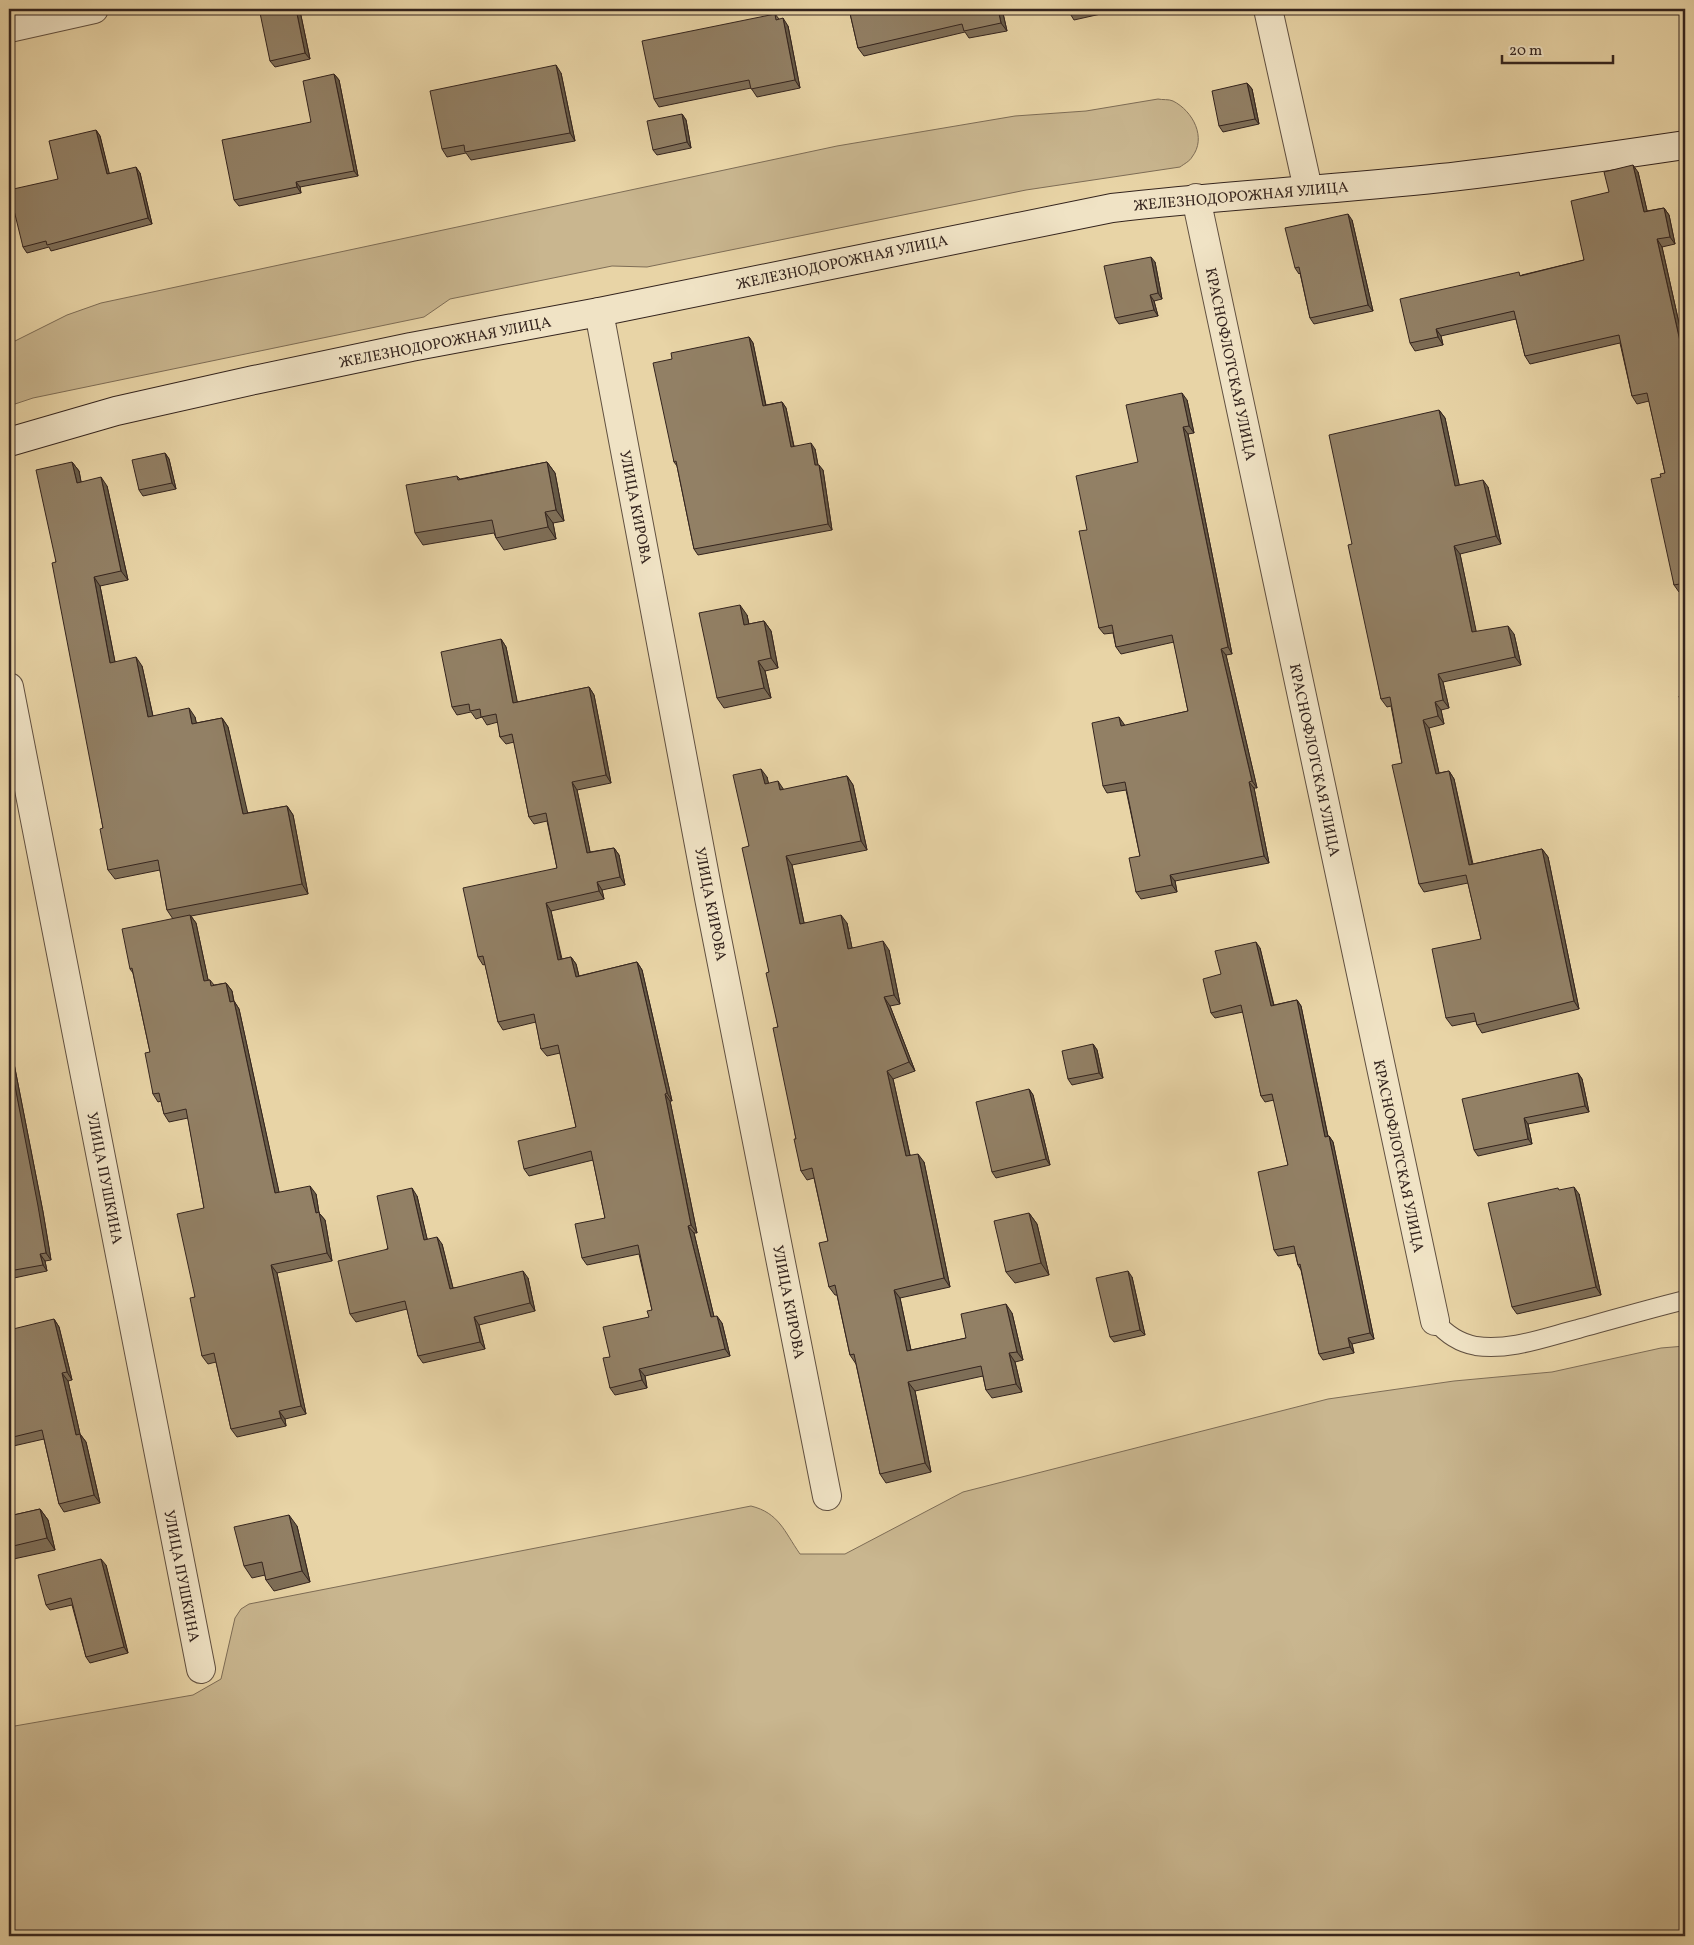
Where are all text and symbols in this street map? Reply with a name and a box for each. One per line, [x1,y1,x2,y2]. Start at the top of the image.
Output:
scale bar [1502,32,1613,64]
text: 20 m [1509,41,1542,62]
street label: ЖЕЛЕЗНОДОРОЖНАЯ УЛИЦА [1133,178,1350,217]
street label: ЖЕЛЕЗНОДОРОЖНАЯ УЛИЦА [735,231,950,296]
street label: КРАСНОФЛОТСКАЯ УЛИЦА [1199,266,1260,463]
street label: ЖЕЛЕЗНОДОРОЖНАЯ УЛИЦА [337,313,554,374]
street label: УЛИЦА КИРОВА [613,449,656,566]
street label: КРАСНОФЛОТСКАЯ УЛИЦА [1283,662,1344,859]
street label: УЛИЦА КИРОВА [688,846,731,963]
street label: КРАСНОФЛОТСКАЯ УЛИЦА [1367,1058,1428,1255]
street label: УЛИЦА ПУШКИНА [80,1110,127,1247]
street label: УЛИЦА КИРОВА [766,1244,809,1361]
street label: УЛИЦА ПУШКИНА [157,1508,204,1645]

